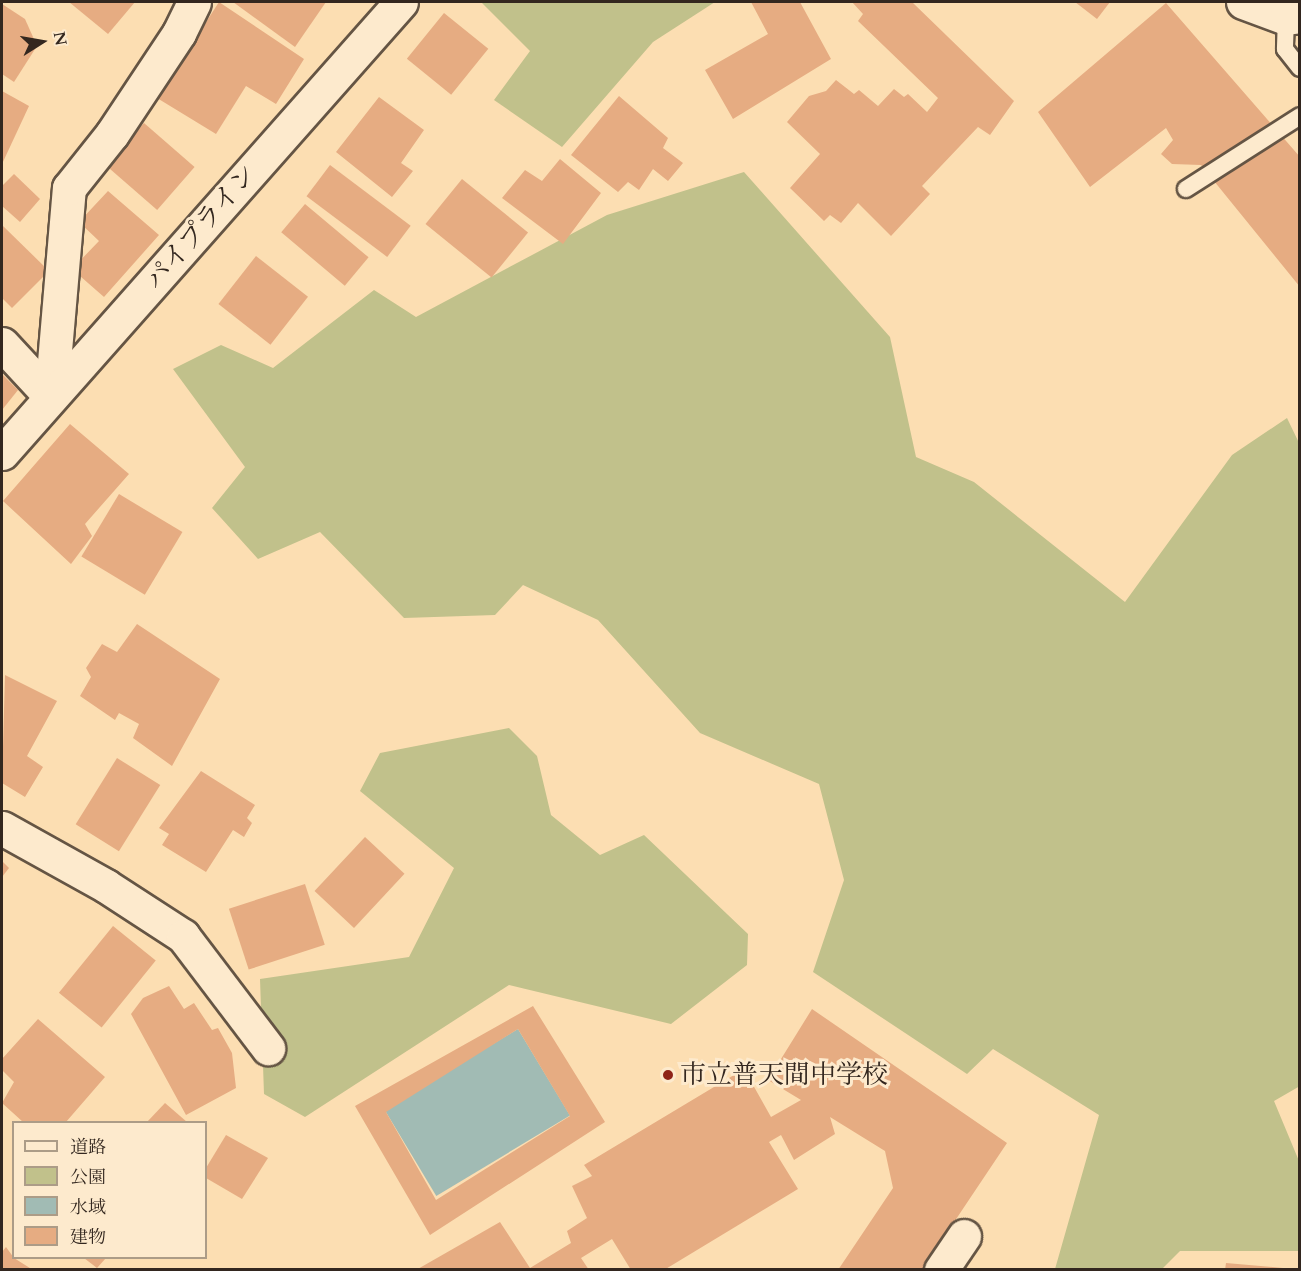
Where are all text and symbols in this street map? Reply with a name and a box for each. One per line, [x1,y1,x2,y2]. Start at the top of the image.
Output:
north arrow [12,12,72,72]
text: N [48,30,72,47]
street label: パイプライン [138,158,264,296]
place label: 市立普天間中学校 [680,1059,888,1091]
marker: 市立普天間中学校 [661,1068,675,1082]
legend [12,1121,207,1259]
text: 道路 [70,1135,106,1160]
text: 公園 [70,1165,106,1190]
text: 水域 [70,1195,106,1220]
text: 建物 [70,1225,106,1250]

